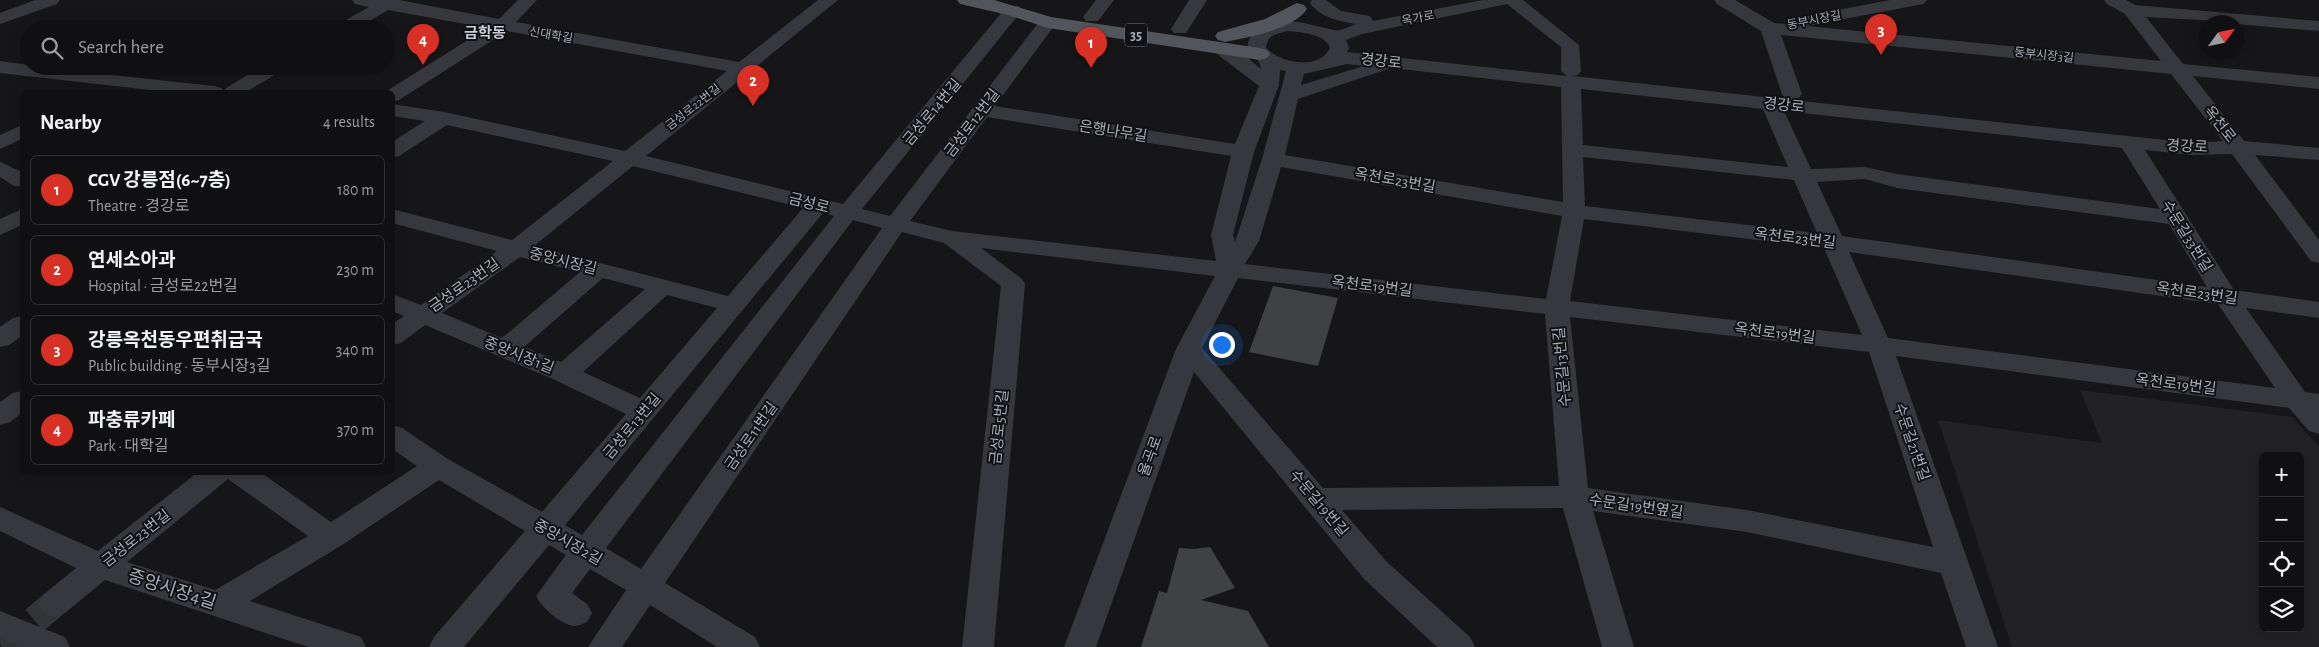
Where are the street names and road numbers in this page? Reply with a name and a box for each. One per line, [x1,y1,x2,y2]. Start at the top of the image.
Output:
street label: 옥가로 [1401,9,1435,27]
street label: 동부시장길 [1786,9,1842,31]
street label: 신대학길 [528,24,574,45]
road number: 35 [1125,24,1147,46]
street label: 동부시장3길 [2013,46,2075,64]
street label: 경강로 [1360,51,1402,71]
street label: 금성로14번길 [900,76,964,148]
street label: 금성로22번길 [663,82,723,132]
street label: 금성로12번길 [941,86,1003,160]
street label: 경강로 [1763,95,1805,115]
street label: 옥천로 [2201,102,2240,145]
street label: 은행나무길 [1078,118,1148,144]
street label: 경강로 [2166,137,2208,155]
street label: 옥천로23번길 [1353,164,1437,195]
street label: 금성로 [787,190,831,216]
street label: 수문길33번길 [2159,197,2215,275]
street label: 옥천로23번길 [1753,224,1837,251]
street label: 중앙시장길 [528,245,598,277]
street label: 금성로23번길 [426,255,502,315]
street label: 옥천로19번길 [1331,272,1413,299]
street label: 옥천로23번길 [2155,278,2239,307]
street label: 옥천로19번길 [1734,319,1816,346]
street label: 수문길13번길 [1551,326,1573,408]
street label: 중앙시장1길 [482,334,556,376]
street label: 옥천로19번길 [2135,370,2217,397]
street label: 금성로5번길 [987,389,1011,465]
street label: 금성로13번길 [600,390,664,462]
street label: 금성로11번길 [722,399,780,473]
street label: 수문길21번길 [1891,401,1933,483]
street label: 율곡로 [1136,434,1165,478]
street label: 수문길19번길 [1287,467,1351,539]
street label: 수문길19번옆길 [1588,491,1684,521]
street label: 금성로23번길 [99,506,173,570]
street label: 중앙시장2길 [531,516,605,568]
street label: 중앙시장4길 [125,565,219,613]

